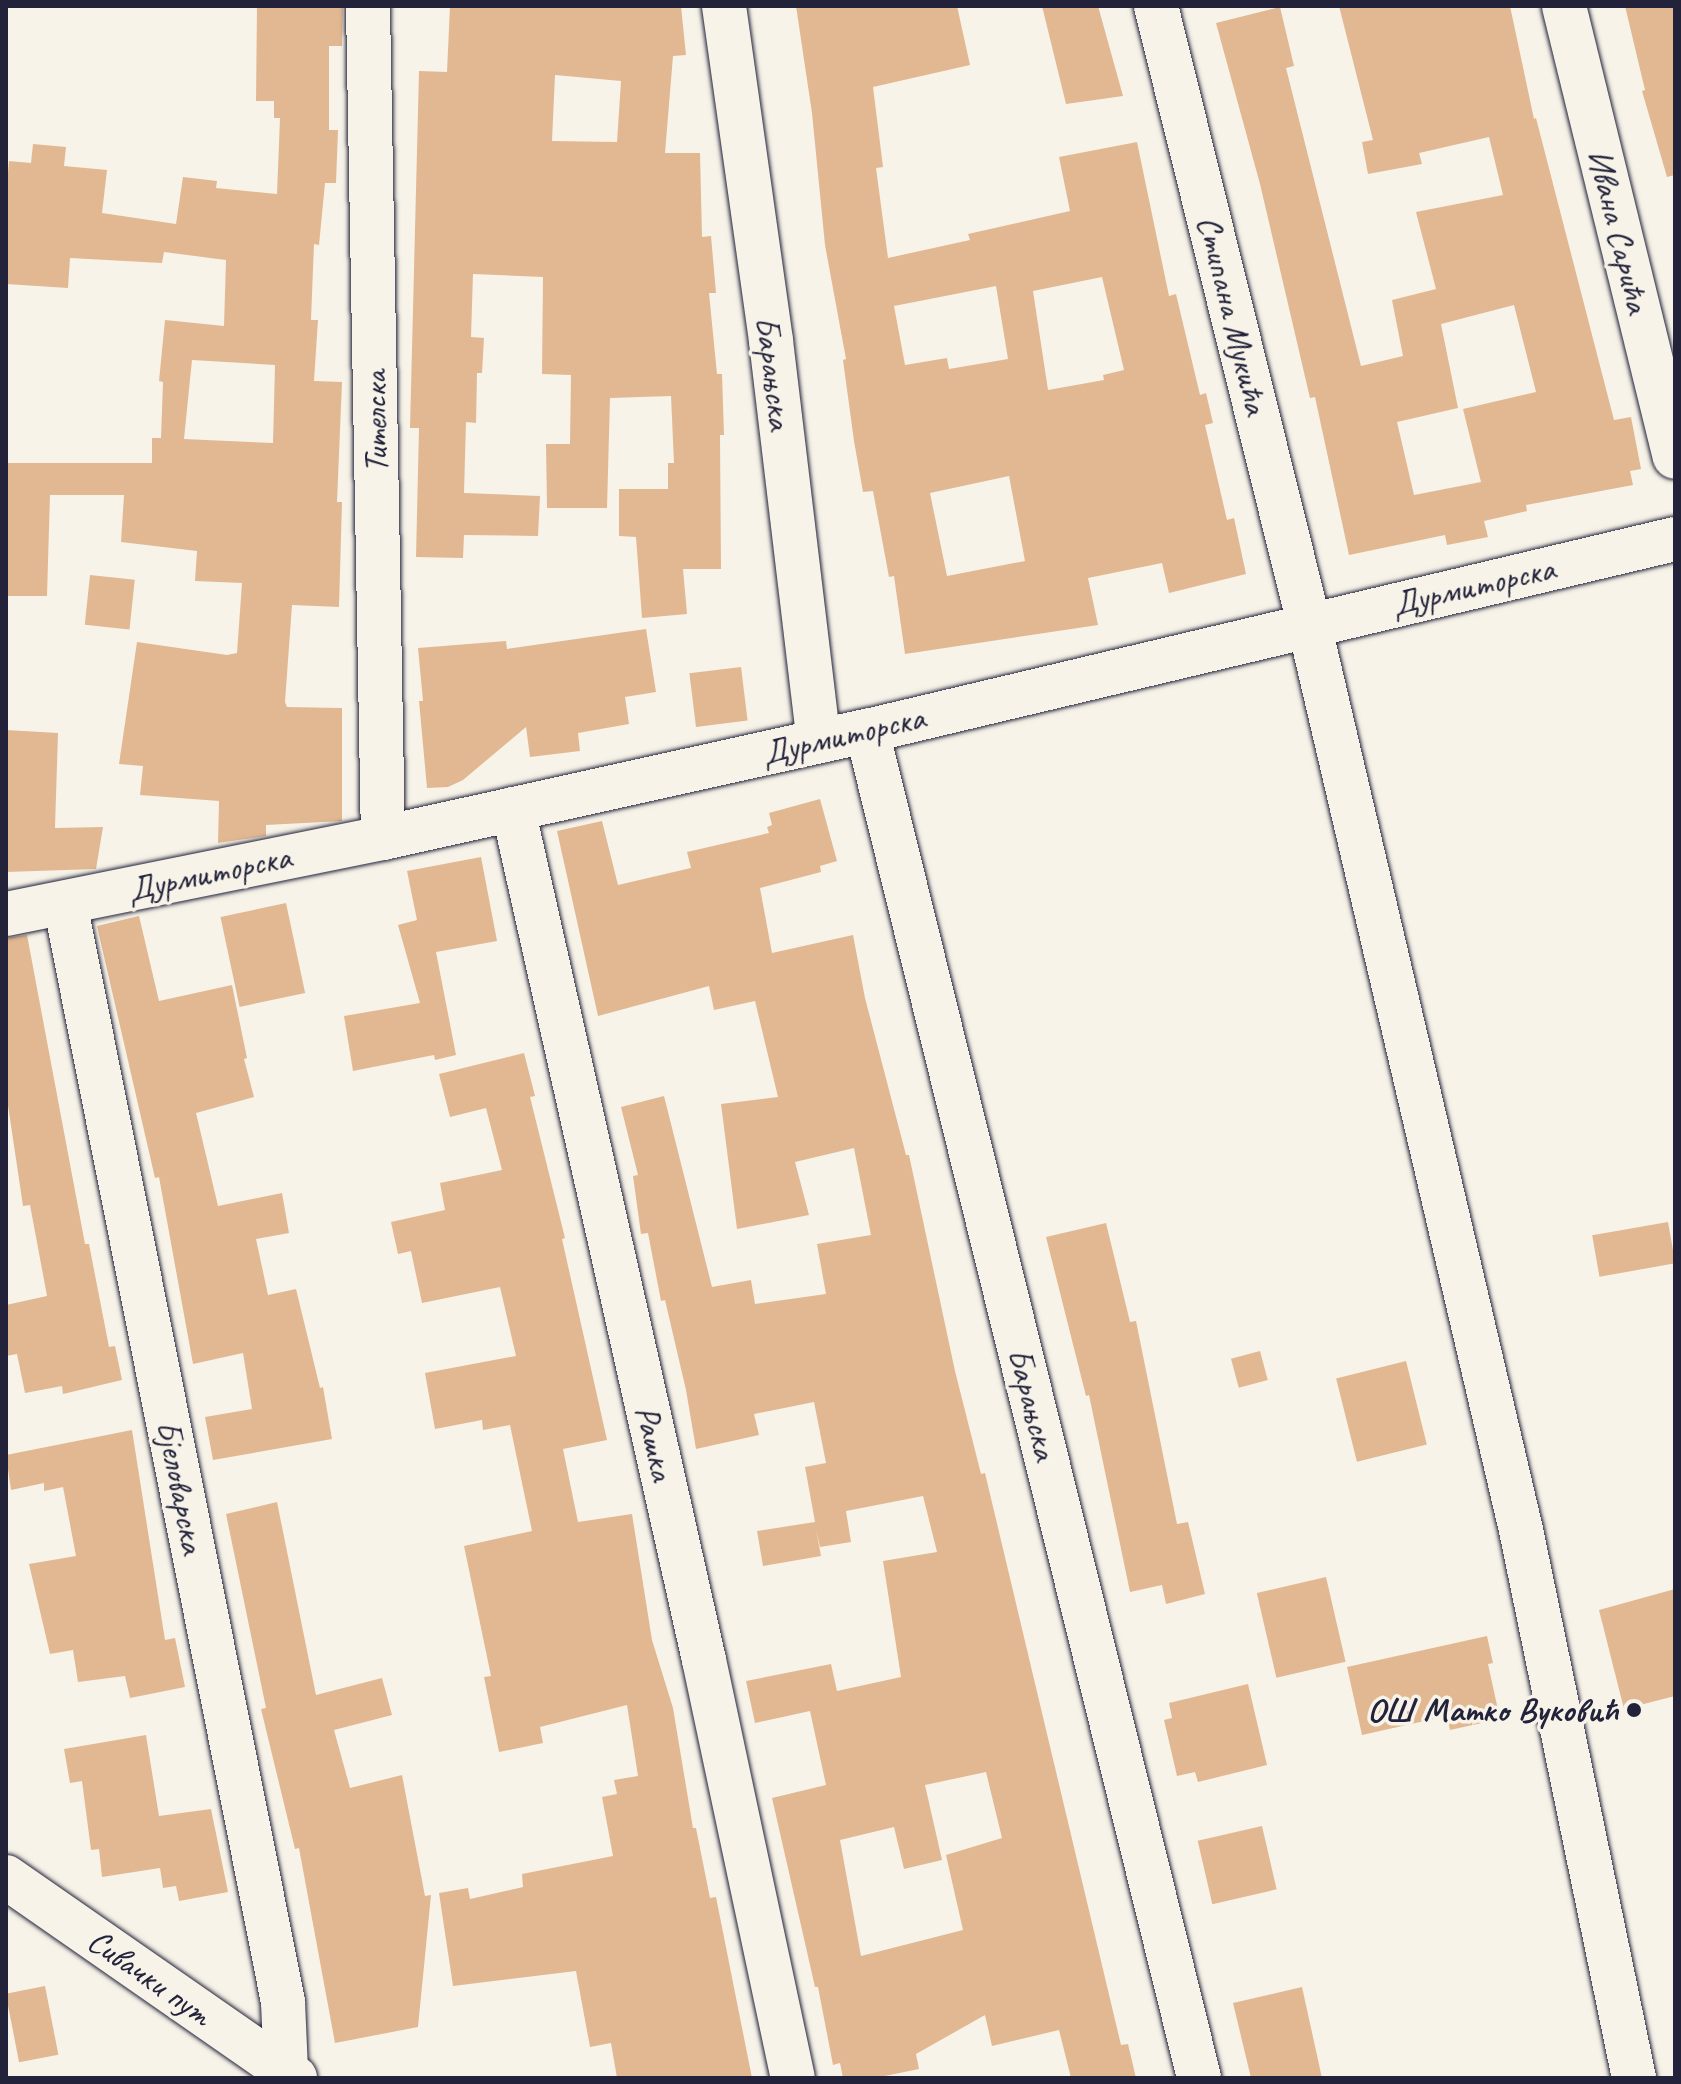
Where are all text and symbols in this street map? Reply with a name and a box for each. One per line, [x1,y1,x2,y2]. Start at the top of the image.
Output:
street label: Ивана Сарића [1579,143,1659,319]
street label: Стипана Мукића [1189,212,1277,418]
street label: Барањска [747,314,801,432]
street label: Тителска [354,370,396,474]
street label: Дурмиторска [1388,547,1558,625]
street label: Дурмиторска [758,696,928,774]
street label: Дурмиторска [124,836,294,910]
street label: Барањска [999,1344,1067,1464]
street label: Рашка [627,1402,683,1484]
street label: Бјеловарска [148,1417,214,1557]
place label: ОШ Матко Вуковић [1375,1690,1618,1730]
marker: ОШ Матко Вуковић [1625,1701,1643,1719]
street label: Сивачки пут [80,1920,220,2034]

